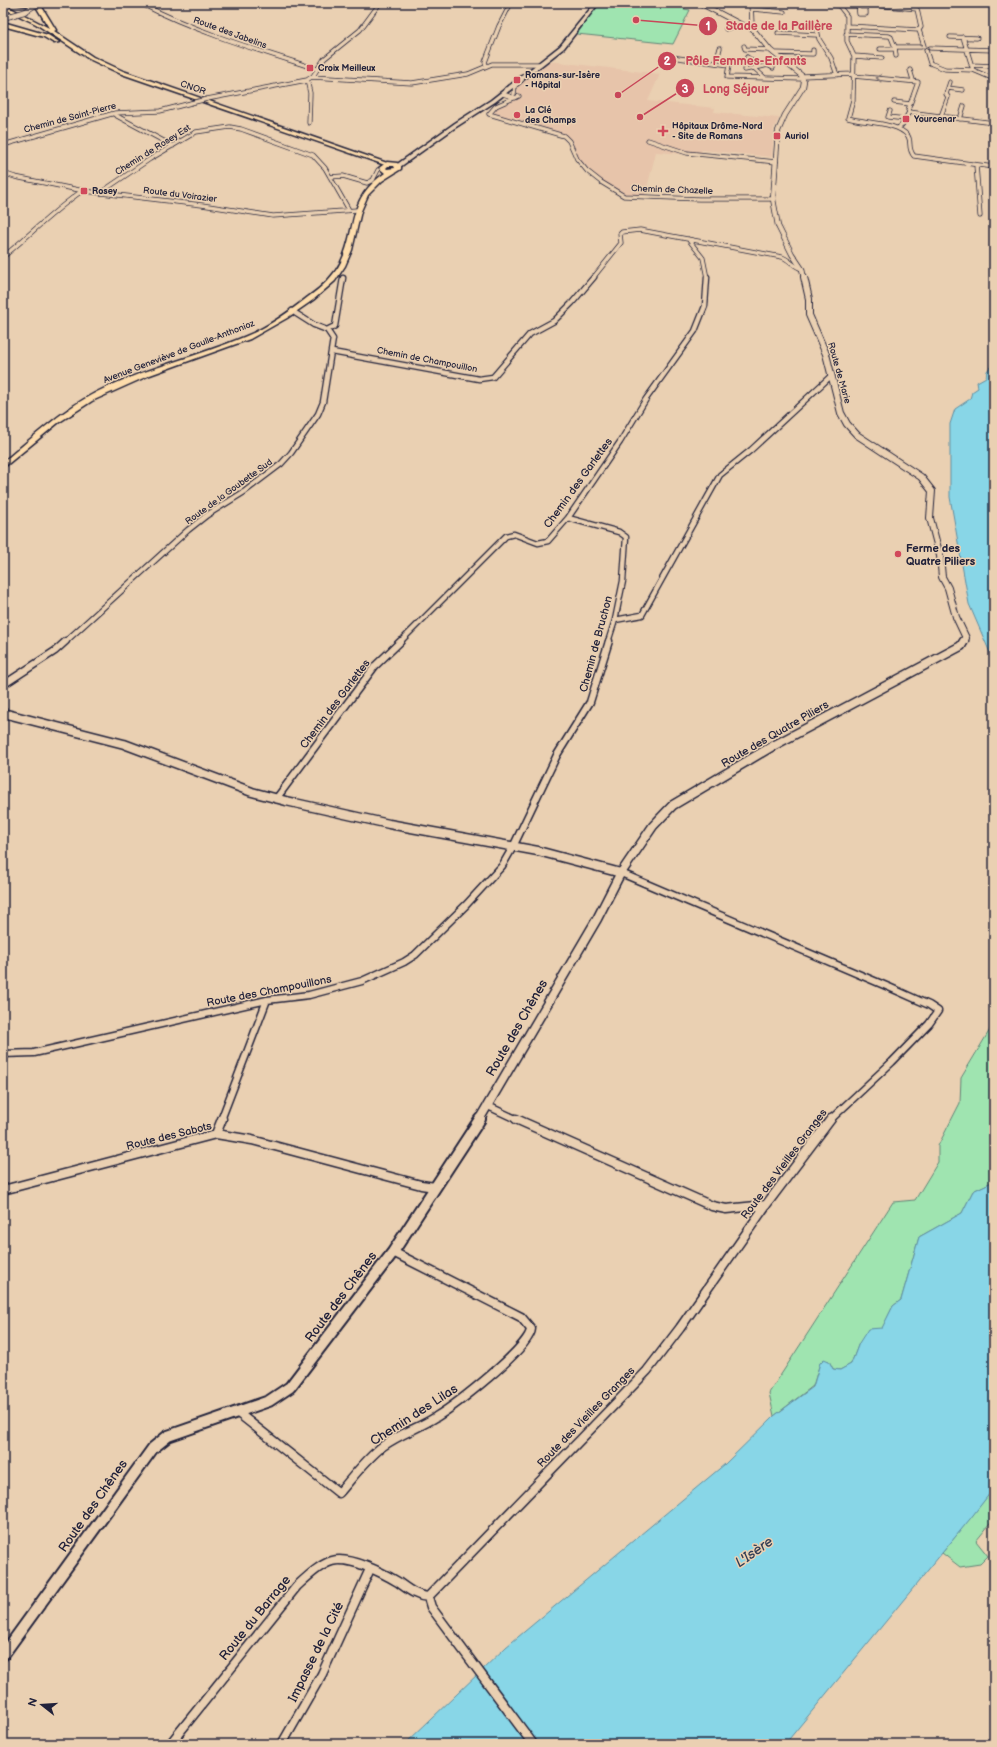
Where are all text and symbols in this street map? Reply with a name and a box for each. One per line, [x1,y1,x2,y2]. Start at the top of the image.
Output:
callout: Stade de la Paillère [698,14,840,38]
street label: Route des Jabelins [192,15,269,52]
text: 1 [705,19,711,34]
text: Stade de la Paillère [726,19,832,34]
callout: Pôle Femmes-Enfants [657,49,814,73]
text: 2 [663,54,671,69]
text: Pôle Femmes-Enfants [686,54,807,69]
marker: Croix Meilleux [305,63,315,73]
place label: Croix Meilleux [318,63,375,74]
place label: Romans-sur-Isère - Hôpital [525,70,600,91]
one-way arrow [876,73,882,82]
marker: Romans-sur-Isère - Hôpital [512,75,522,85]
callout: Long Séjour [675,76,777,100]
street label: CNOR [179,78,208,98]
text: 3 [681,82,689,97]
text: Long Séjour [703,82,769,97]
street label: Chemin de Saint-Pierre [23,100,118,136]
place label: La Clé des Champs [525,105,577,126]
marker: La Clé des Champs [512,110,522,120]
marker: Yourcenar [901,114,911,124]
place label: Yourcenar [914,114,957,125]
place label: Hôpitaux Drôme-Nord - Site de Romans [672,121,762,142]
street label: Chemin de Rosey Est [113,122,193,178]
marker: Hôpitaux Drôme-Nord - Site de Romans [657,125,669,137]
marker: Auriol [772,131,782,141]
place label: Auriol [784,131,809,142]
street label: Chemin de Chazelle [631,183,714,197]
street label: Route du Voirazier [142,185,218,205]
marker: Rosey [79,186,89,196]
place label: Rosey [92,186,118,197]
street label: Avenue Geneviève de Gaulle-Anthonioz [102,318,257,386]
street label: Route de Marie [825,341,853,406]
street label: Chemin de Champouillon [376,345,478,375]
street label: Chemin des Garlettes [541,435,615,531]
street label: Route de la Goubette Sud [183,457,275,527]
place label: Ferme des Quatre Piliers [906,542,976,568]
marker: Ferme des Quatre Piliers [893,549,903,559]
street label: Chemin de Bruchon [577,594,615,694]
street label: Chemin des Garlettes [297,656,373,751]
street label: Route des Quatre Piliers [719,698,831,770]
street label: Route des Champouillons [205,972,333,1010]
street label: Route des Chênes [483,976,552,1079]
street label: Route des Vieilles Granges [738,1106,830,1222]
street label: Route des Sabots [125,1119,214,1153]
street label: Route des Chênes [302,1248,381,1346]
street label: Route des Vieilles Granges [535,1364,638,1470]
street label: Chemin des Lilas [367,1380,461,1449]
street label: Route des Chênes [55,1456,131,1555]
water label: L'Isère [732,1533,776,1571]
street label: Route du Barrage [216,1572,294,1664]
street label: Impasse de la Cité [285,1599,347,1705]
north arrow [22,1685,62,1725]
text: N [25,1696,40,1708]

